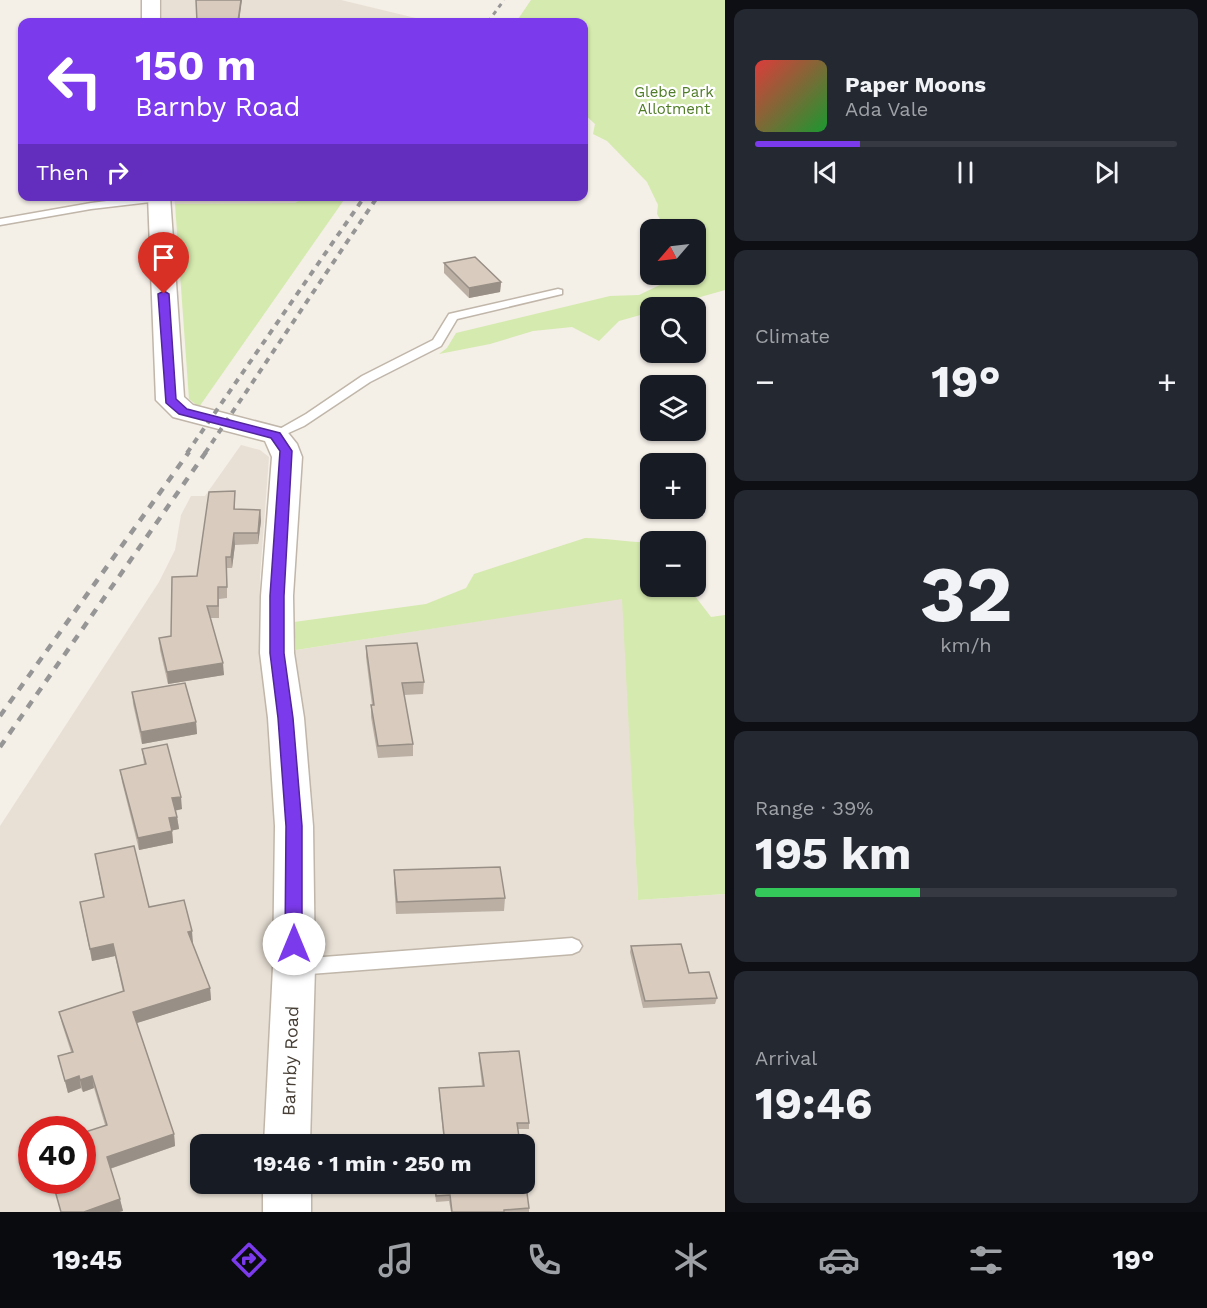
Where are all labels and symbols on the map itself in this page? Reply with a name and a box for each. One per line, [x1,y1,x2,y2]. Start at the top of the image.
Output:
park label: Glebe Park Allotment [634,83,714,118]
north arrow [640,219,706,285]
pin [138,232,189,294]
position arrow [262,912,326,976]
street label: Barnby Road [278,1005,302,1117]
speed limit sign: 40 [18,1116,96,1194]

